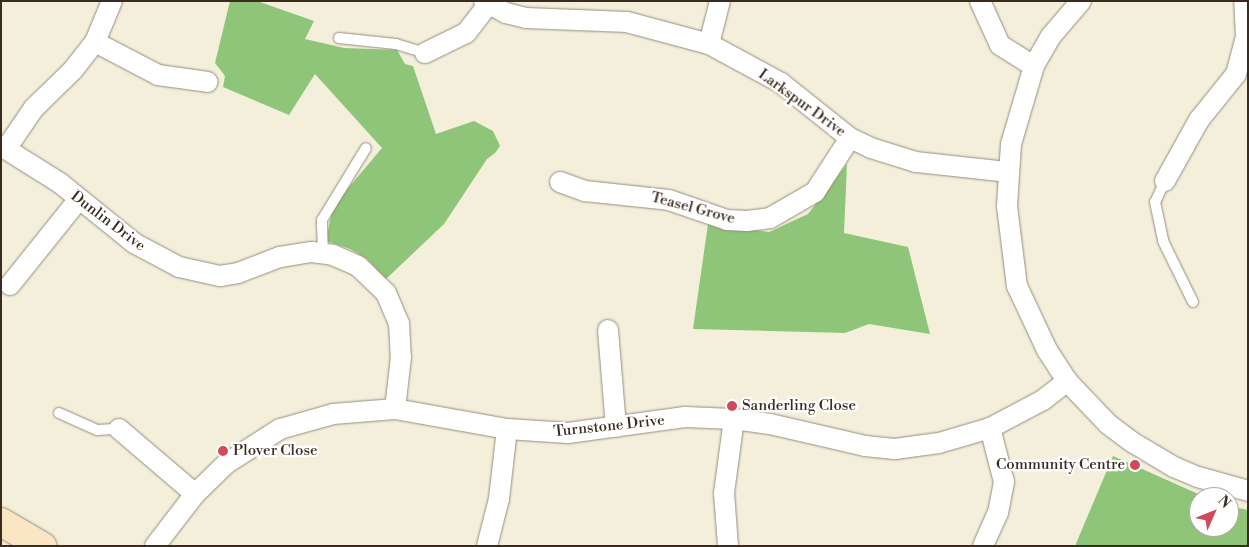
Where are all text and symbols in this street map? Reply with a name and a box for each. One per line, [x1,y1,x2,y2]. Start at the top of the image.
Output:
street label: Larkspur Drive [755,65,849,141]
street label: Dunlin Drive [67,187,149,255]
street label: Teasel Grove [649,188,737,228]
place label: Sanderling Close [742,397,856,415]
marker: Sanderling Close [726,400,738,412]
street label: Turnstone Drive [553,411,665,441]
place label: Plover Close [233,442,318,460]
marker: Plover Close [217,445,229,457]
place label: Community Centre [996,456,1125,474]
marker: Community Centre [1129,459,1141,471]
north arrow [1189,487,1239,537]
text: N [1214,492,1234,513]

